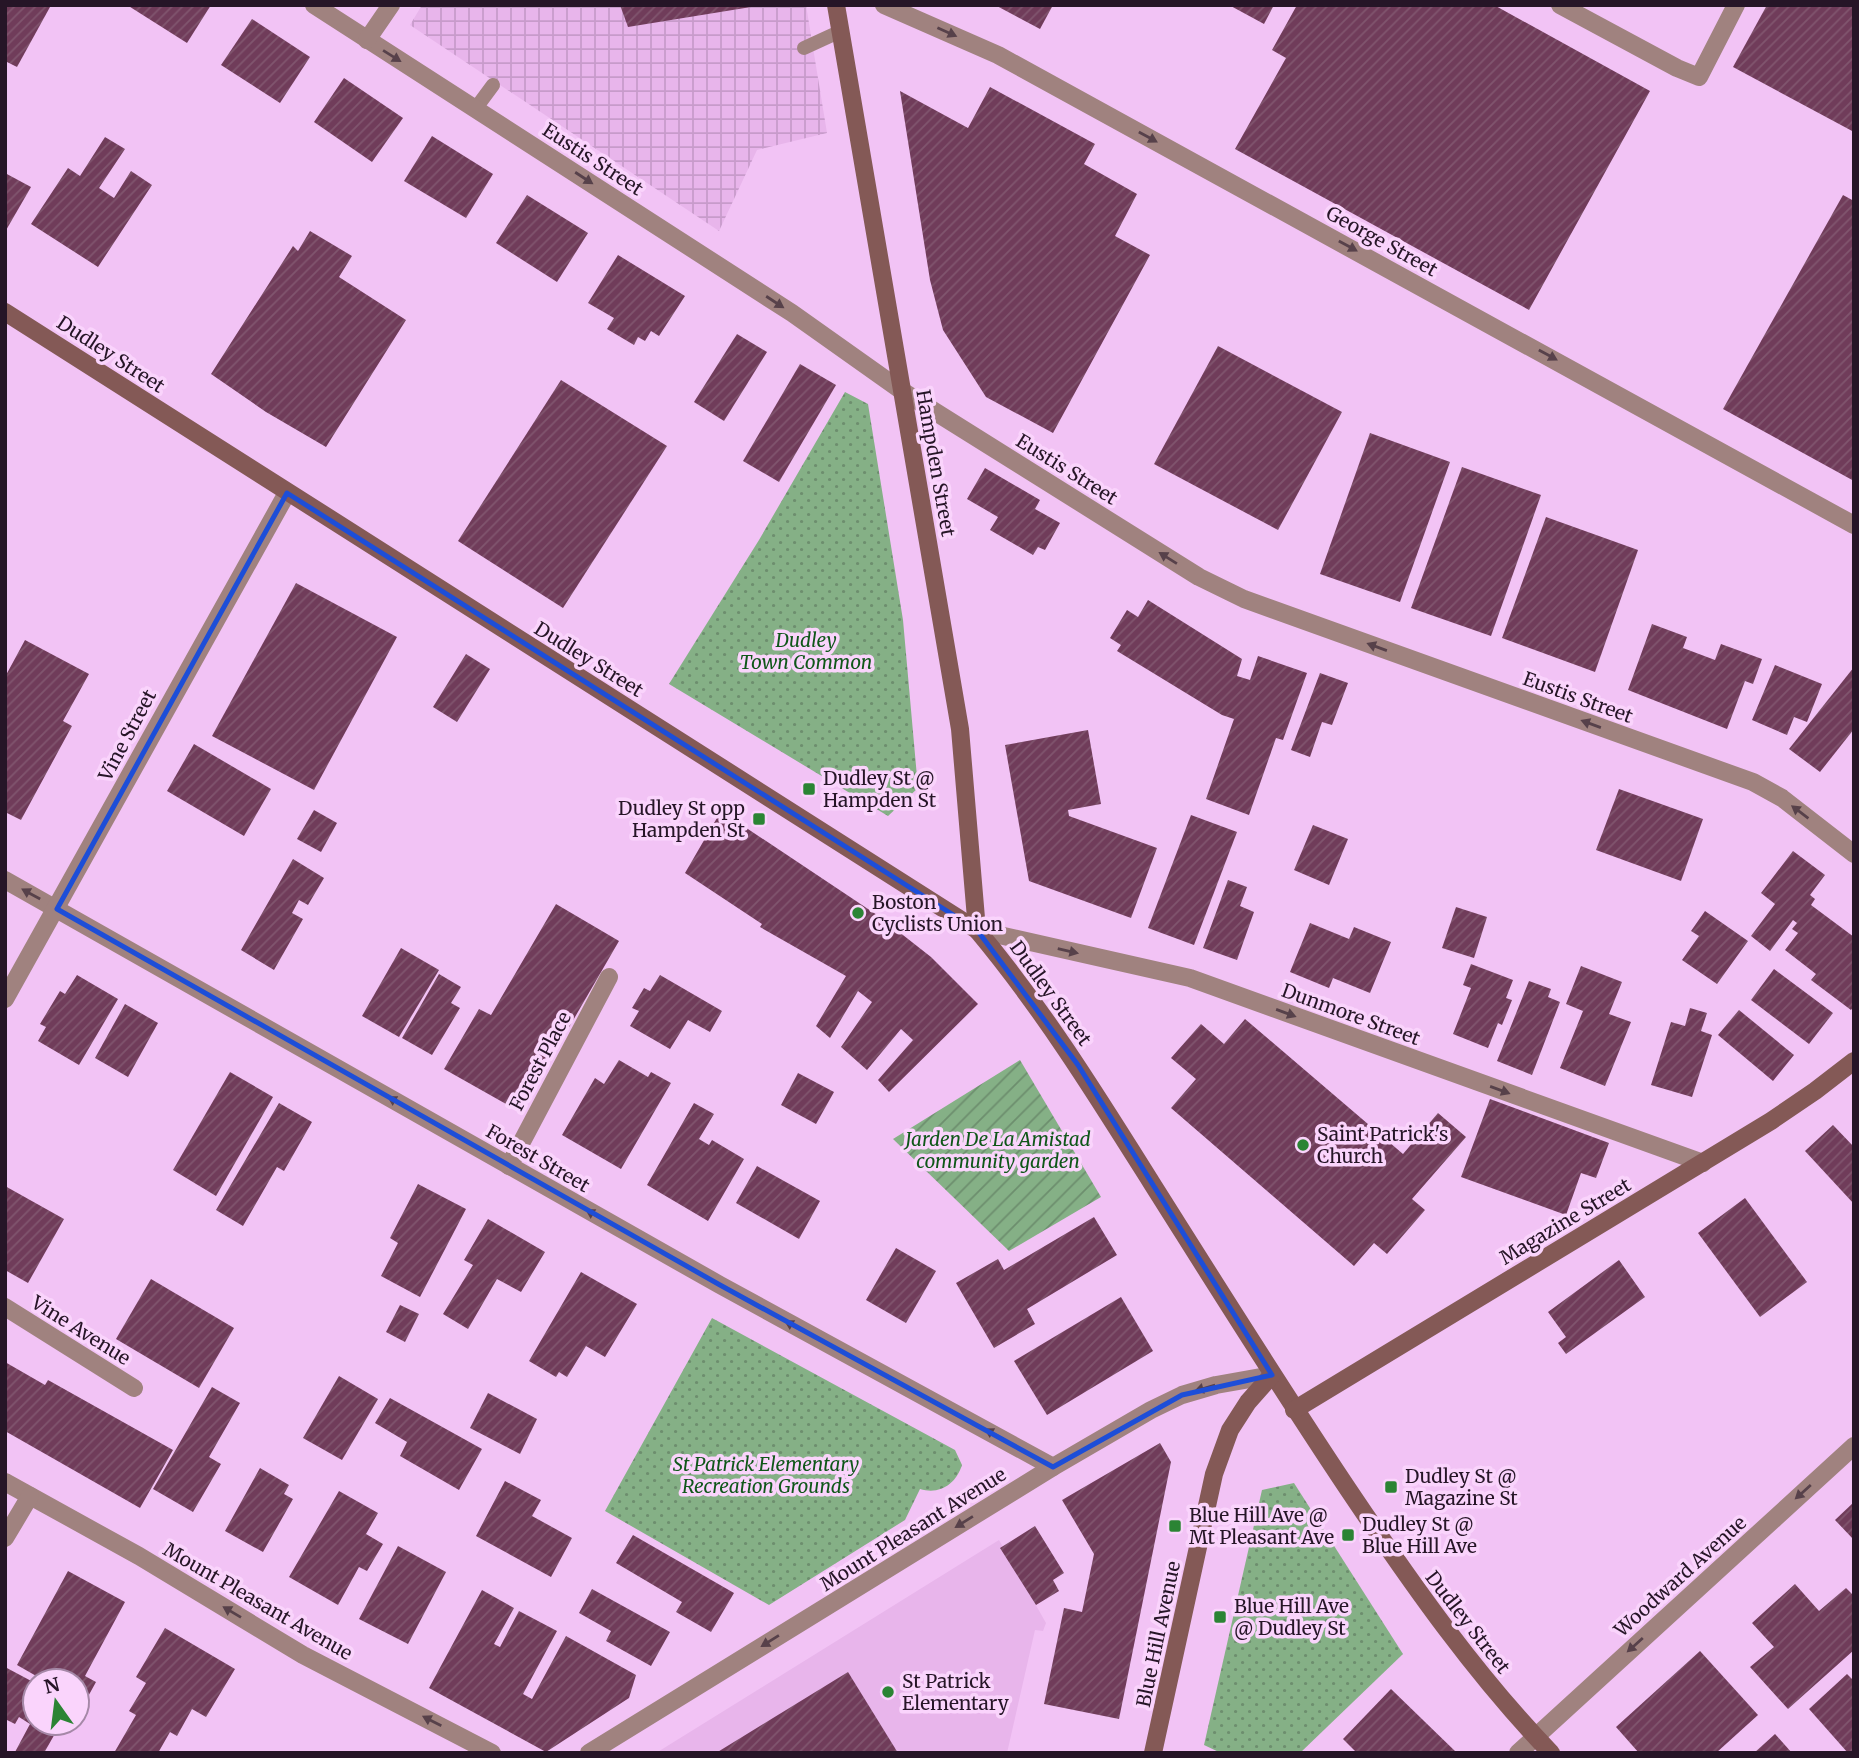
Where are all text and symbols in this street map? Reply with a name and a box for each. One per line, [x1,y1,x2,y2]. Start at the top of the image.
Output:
one-way arrow [936,27,957,38]
one-way arrow [383,49,402,62]
street label: Eustis Street [538,118,648,201]
one-way arrow [1139,131,1158,143]
one-way arrow [575,171,593,185]
street label: George Street [1322,201,1442,282]
one-way arrow [1338,240,1358,252]
one-way arrow [765,295,785,308]
street label: Dudley Street [53,310,170,398]
one-way arrow [1538,349,1558,361]
street label: Hampden Street [911,388,961,539]
street label: Eustis Street [1012,428,1123,510]
one-way arrow [1159,552,1178,565]
street label: Dudley Street [530,616,648,702]
park label: Dudley Town Common [740,628,872,674]
one-way arrow [1366,641,1387,652]
street label: Eustis Street [1520,666,1637,728]
street label: Vine Street [92,685,161,786]
one-way arrow [1580,718,1601,729]
place label: Dudley St @ Hampden St [823,766,937,812]
marker: Dudley St @ Hampden St [801,781,817,797]
place label: Dudley St opp Hampden St [618,796,746,842]
one-way arrow [1791,805,1809,820]
marker: Dudley St opp Hampden St [751,811,767,827]
one-way arrow [22,888,41,900]
place label: Boston Cyclists Union [872,890,1003,936]
marker: Boston Cyclists Union [850,905,866,921]
street label: Dudley Street [1005,936,1097,1051]
one-way arrow [1057,945,1079,956]
street label: Dunmore Street [1278,978,1424,1050]
street label: Forest Place [504,1007,576,1115]
one-way arrow [1276,1008,1297,1019]
one-way arrow [1490,1085,1511,1096]
one-way arrow [388,1096,407,1108]
street label: Forest Street [482,1119,595,1198]
place label: Saint Patrick's Church [1317,1122,1448,1168]
park label: Jarden De La Amistad community garden [903,1127,1091,1173]
marker: Saint Patrick's Church [1295,1137,1311,1153]
street label: Magazine Street [1495,1172,1635,1270]
one-way arrow [585,1209,605,1221]
street label: Vine Avenue [26,1290,135,1370]
one-way arrow [783,1320,803,1332]
one-way arrow [1195,1384,1216,1394]
one-way arrow [984,1428,1003,1440]
park label: St Patrick Elementary Recreation Grounds [673,1452,859,1498]
street label: Mount Pleasant Avenue [816,1462,1010,1596]
place label: Dudley St @ Magazine St [1405,1464,1518,1510]
marker: Dudley St @ Magazine St [1383,1479,1399,1495]
one-way arrow [1794,1484,1812,1500]
place label: Blue Hill Ave @ Mt Pleasant Ave [1189,1503,1334,1549]
street label: Woodward Avenue [1608,1510,1751,1642]
place label: Dudley St @ Blue Hill Ave [1362,1512,1477,1558]
one-way arrow [955,1515,974,1528]
marker: Blue Hill Ave @ Mt Pleasant Ave [1167,1518,1183,1534]
marker: Dudley St @ Blue Hill Ave [1340,1527,1356,1543]
street label: Mount Pleasant Avenue [159,1537,357,1665]
street label: Blue Hill Avenue [1131,1559,1185,1709]
street label: Dudley Street [1420,1566,1516,1679]
place label: Blue Hill Ave @ Dudley St [1234,1594,1349,1640]
one-way arrow [222,1606,241,1619]
marker: Blue Hill Ave @ Dudley St [1212,1609,1228,1625]
one-way arrow [761,1635,780,1648]
one-way arrow [1626,1637,1644,1653]
north arrow [21,1667,91,1737]
place label: St Patrick Elementary [902,1669,1009,1715]
text: N [42,1672,62,1699]
marker: St Patrick Elementary [880,1684,896,1700]
one-way arrow [421,1716,441,1728]

